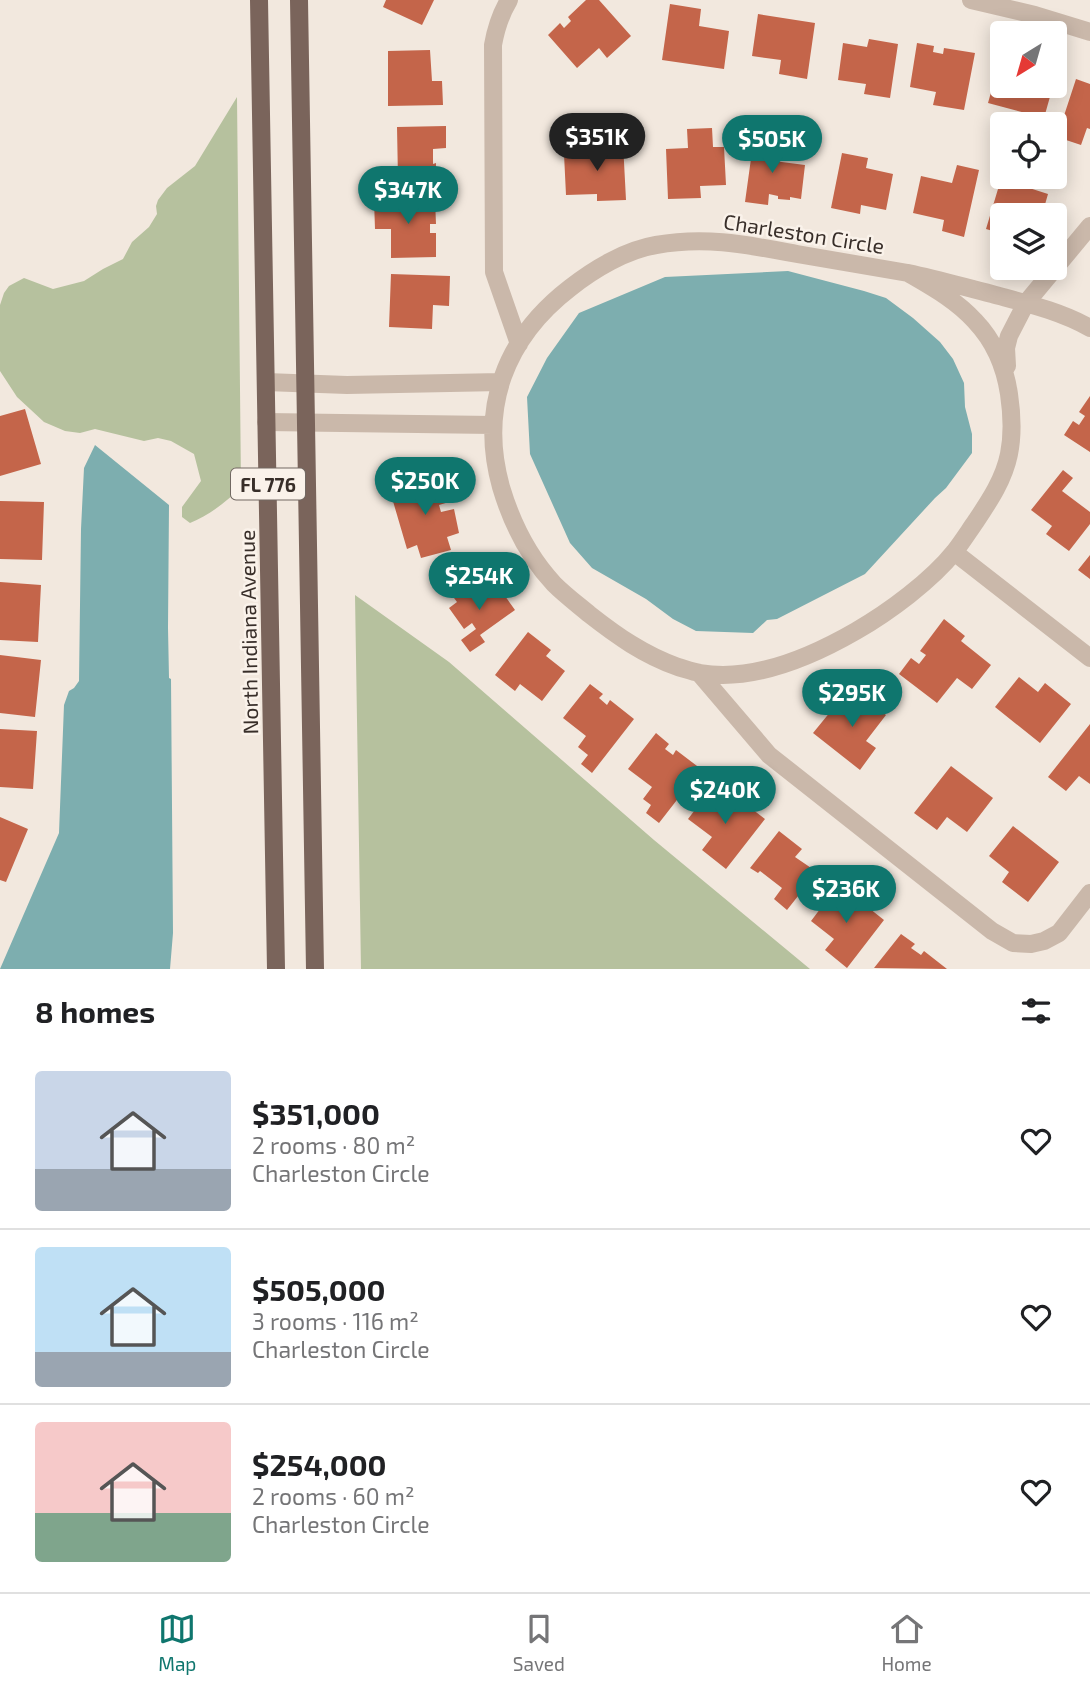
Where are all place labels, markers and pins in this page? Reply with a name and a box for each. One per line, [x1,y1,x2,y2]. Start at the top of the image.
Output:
pin: $351K [548,114,646,173]
pin: $505K [723,116,821,175]
pin: $347K [359,166,457,226]
pin: $250K [376,458,474,517]
pin: $254K [430,552,528,612]
pin: $295K [803,670,901,729]
pin: $240K [676,766,774,826]
pin: $236K [797,866,895,925]

